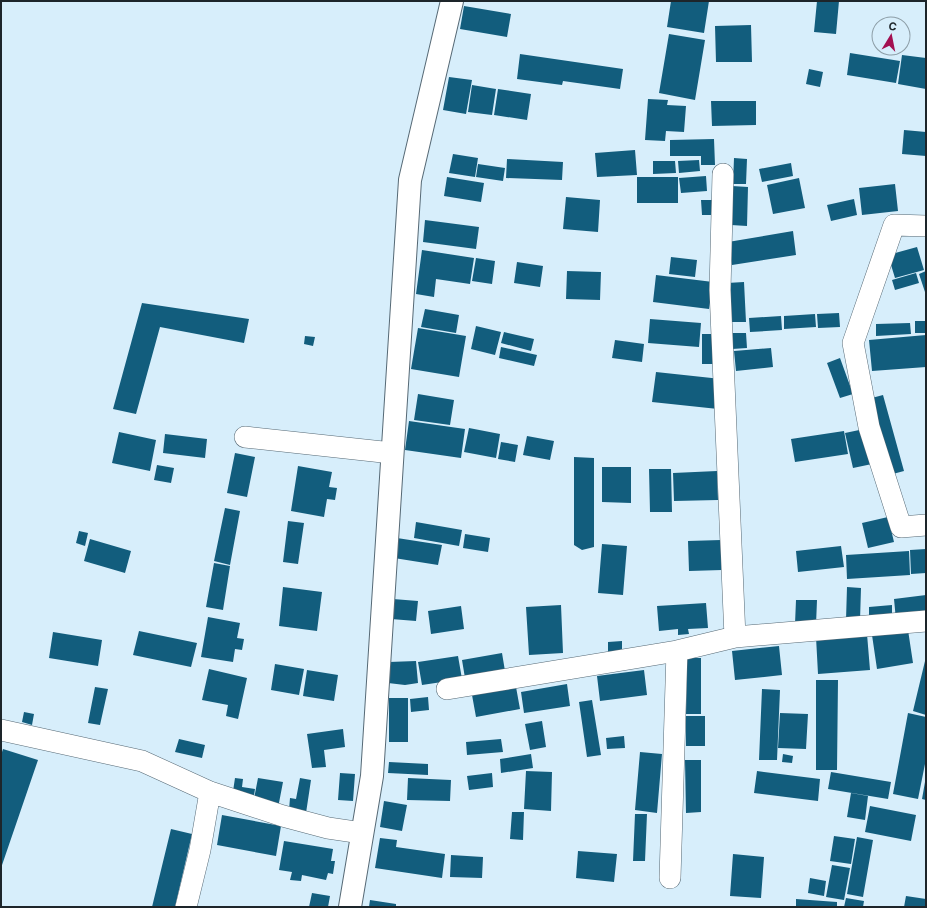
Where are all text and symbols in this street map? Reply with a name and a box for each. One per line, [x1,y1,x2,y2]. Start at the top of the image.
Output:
north arrow [871,16,911,56]
text: С [888,19,898,34]

